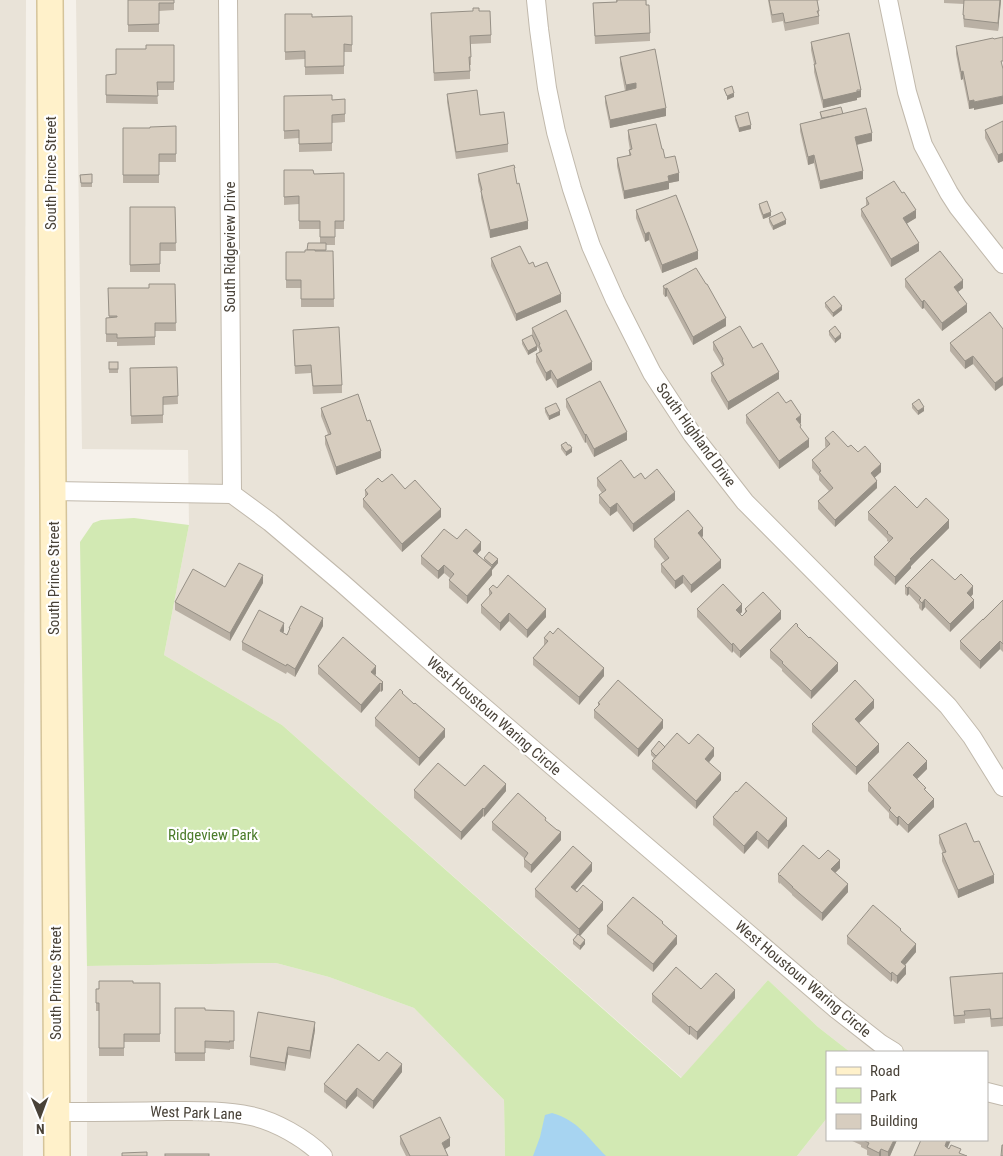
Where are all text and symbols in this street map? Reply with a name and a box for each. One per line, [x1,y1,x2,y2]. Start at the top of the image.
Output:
street label: South Prince Street [42,116,60,230]
street label: South Ridgeview Drive [221,182,239,312]
street label: South Highland Drive [652,380,740,490]
street label: South Prince Street [45,521,63,635]
street label: West Houstoun Waring Circle [423,653,565,779]
park label: Ridgeview Park [168,826,258,844]
street label: West Houstoun Waring Circle [731,917,875,1041]
street label: South Prince Street [47,926,65,1040]
legend [826,1051,988,1141]
text: Road [870,1062,900,1080]
text: Park [870,1087,897,1105]
north arrow [15,1091,65,1141]
street label: West Park Lane [150,1102,242,1124]
text: Building [870,1112,918,1130]
text: N [36,1121,45,1137]

